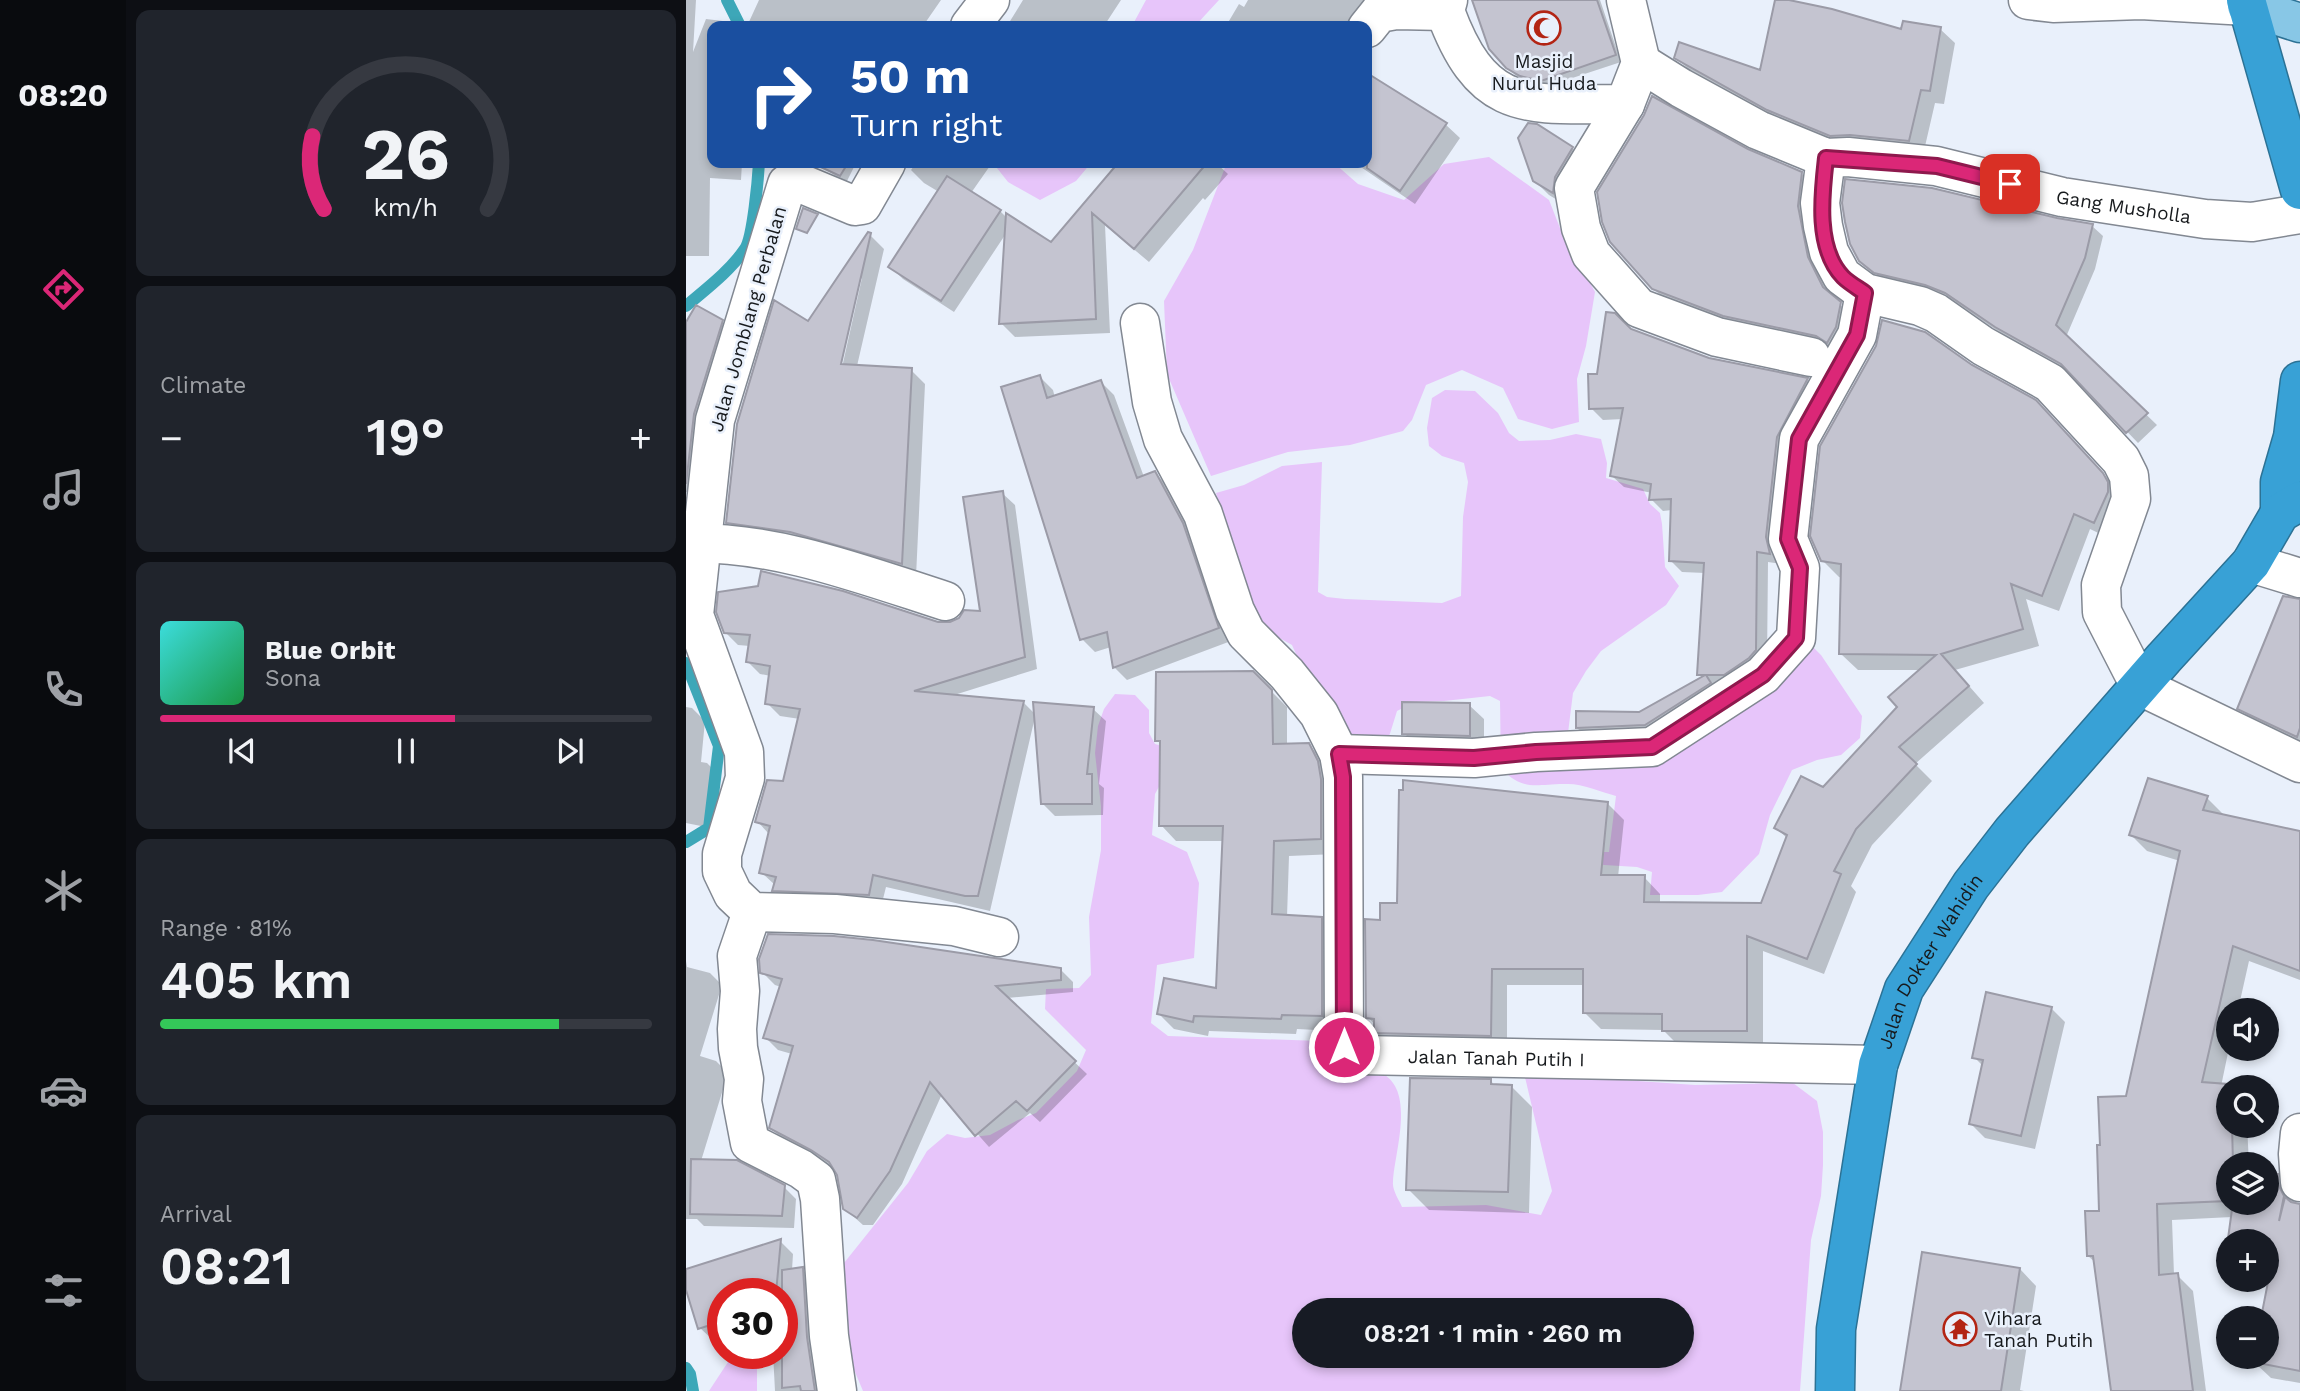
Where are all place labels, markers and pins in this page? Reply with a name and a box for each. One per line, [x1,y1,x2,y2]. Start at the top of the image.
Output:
mosque icon: Masjid Nurul Huda [1525,9,1563,47]
place label: Masjid Nurul Huda [1492,50,1597,95]
pin [1980,154,2040,214]
place label: Vihara Tanah Putih [1984,1307,2093,1352]
temple icon: Vihara Tanah Putih [1941,1310,1979,1348]

